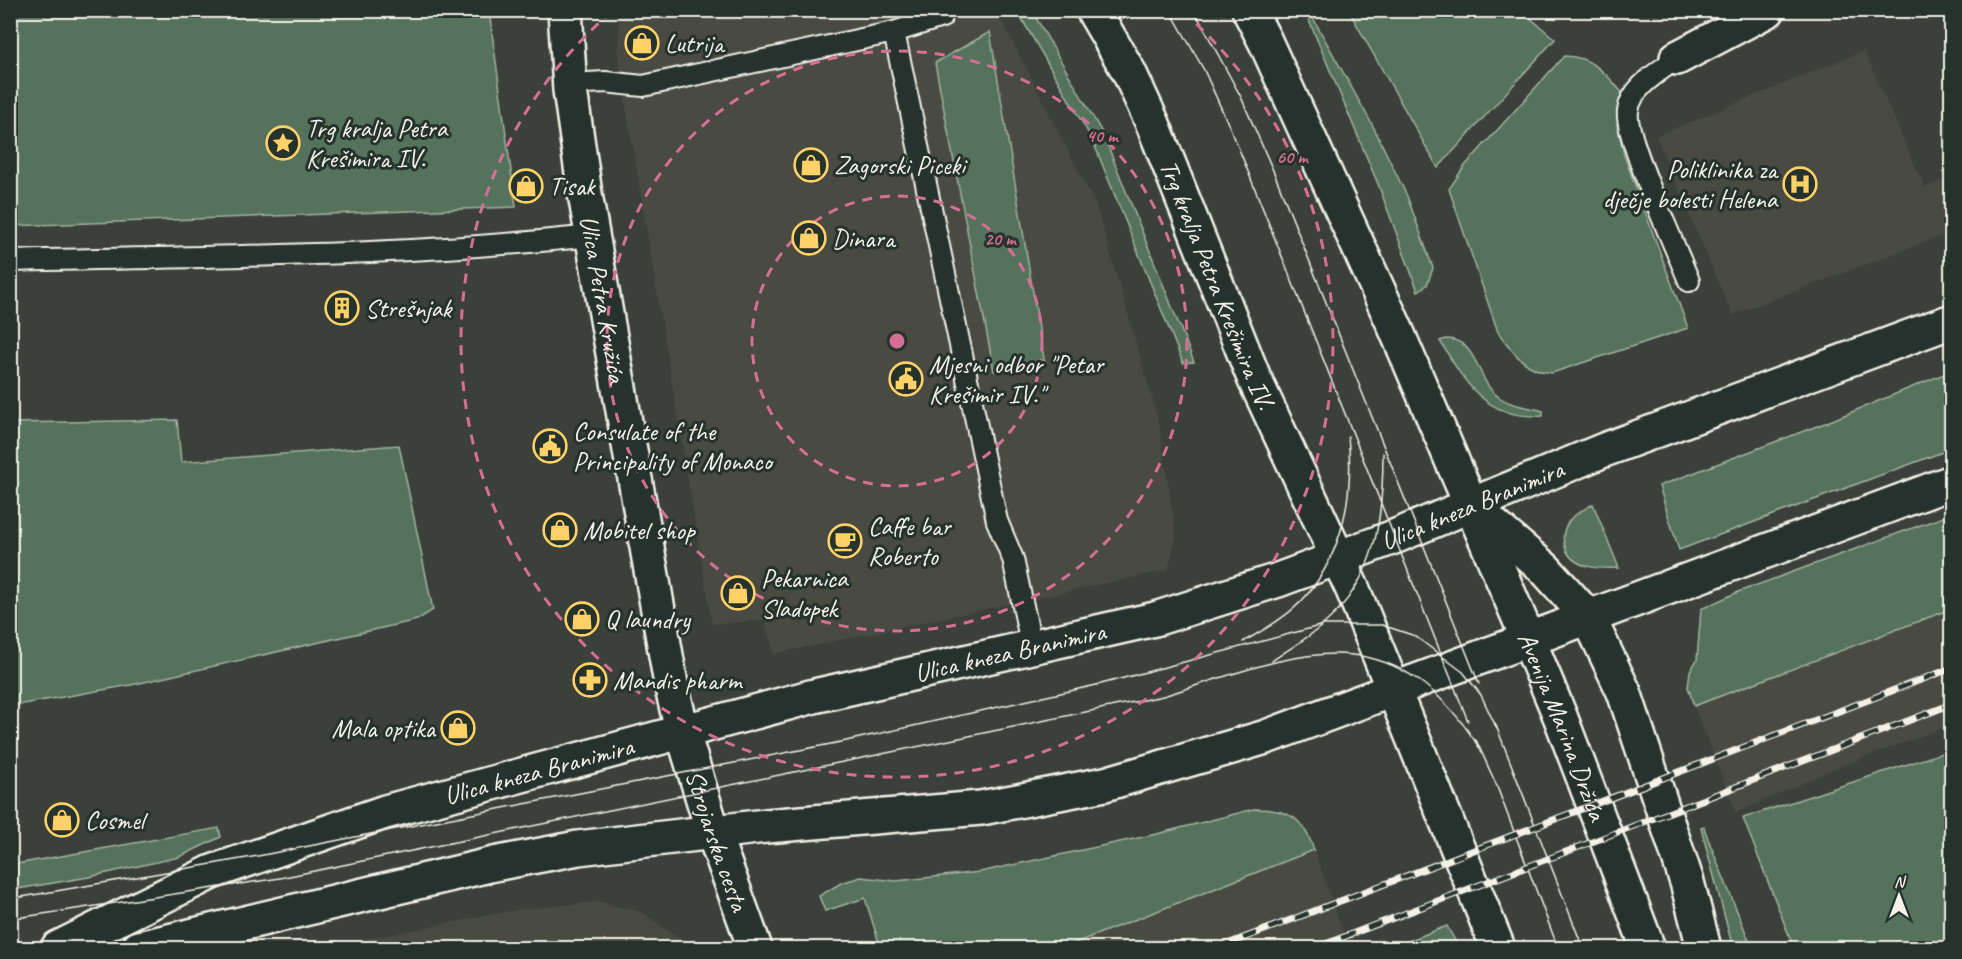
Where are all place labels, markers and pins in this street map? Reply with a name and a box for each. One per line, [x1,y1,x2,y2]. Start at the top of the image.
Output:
shop icon: Lutrija [624,25,660,61]
place label: Lutrija [665,27,726,60]
place label: Trg kralja Petra Krešimira IV. [306,112,449,175]
place icon: Trg kralja Petra Krešimira IV. [265,125,301,161]
shop icon: Zagorski Piceki [793,147,829,183]
place label: Zagorski Piceki [834,149,968,182]
place label: Poliklinika za dječje bolesti Helena [1603,153,1779,216]
hospital icon: Poliklinika za dječje bolesti Helena [1782,166,1818,202]
shop icon: Tisak [508,168,544,204]
place label: Tisak [549,170,596,203]
shop icon: Dinara [791,220,827,256]
place label: Dinara [832,222,897,255]
building icon: Strešnjak [324,290,360,326]
place label: Strešnjak [365,292,454,325]
centre of rings [887,331,907,351]
place label: Mjesni odbor "Petar Krešimir IV." [929,348,1105,411]
public building icon: Mjesni odbor "Petar Krešimir IV." [888,361,924,397]
place label: Consulate of the Principality of Monaco [573,415,774,478]
public building icon: Consulate of the Principality of Monaco [532,428,568,464]
place label: Caffe bar Roberto [868,510,952,573]
shop icon: Mobitel shop [542,512,578,548]
place label: Mobitel shop [583,514,697,547]
cafe icon: Caffe bar Roberto [827,523,863,559]
place label: Pekarnica Sladopek [761,562,849,625]
shop icon: Pekarnica Sladopek [720,575,756,611]
shop icon: Q laundry [564,601,600,637]
place label: Q laundry [605,603,692,636]
pharmacy icon: Mandis pharm [572,662,608,698]
place label: Mandis pharm [613,664,744,697]
shop icon: Mala optika [440,710,476,746]
place label: Mala optika [331,712,437,745]
shop icon: Cosmel [44,802,80,838]
place label: Cosmel [85,804,149,837]

